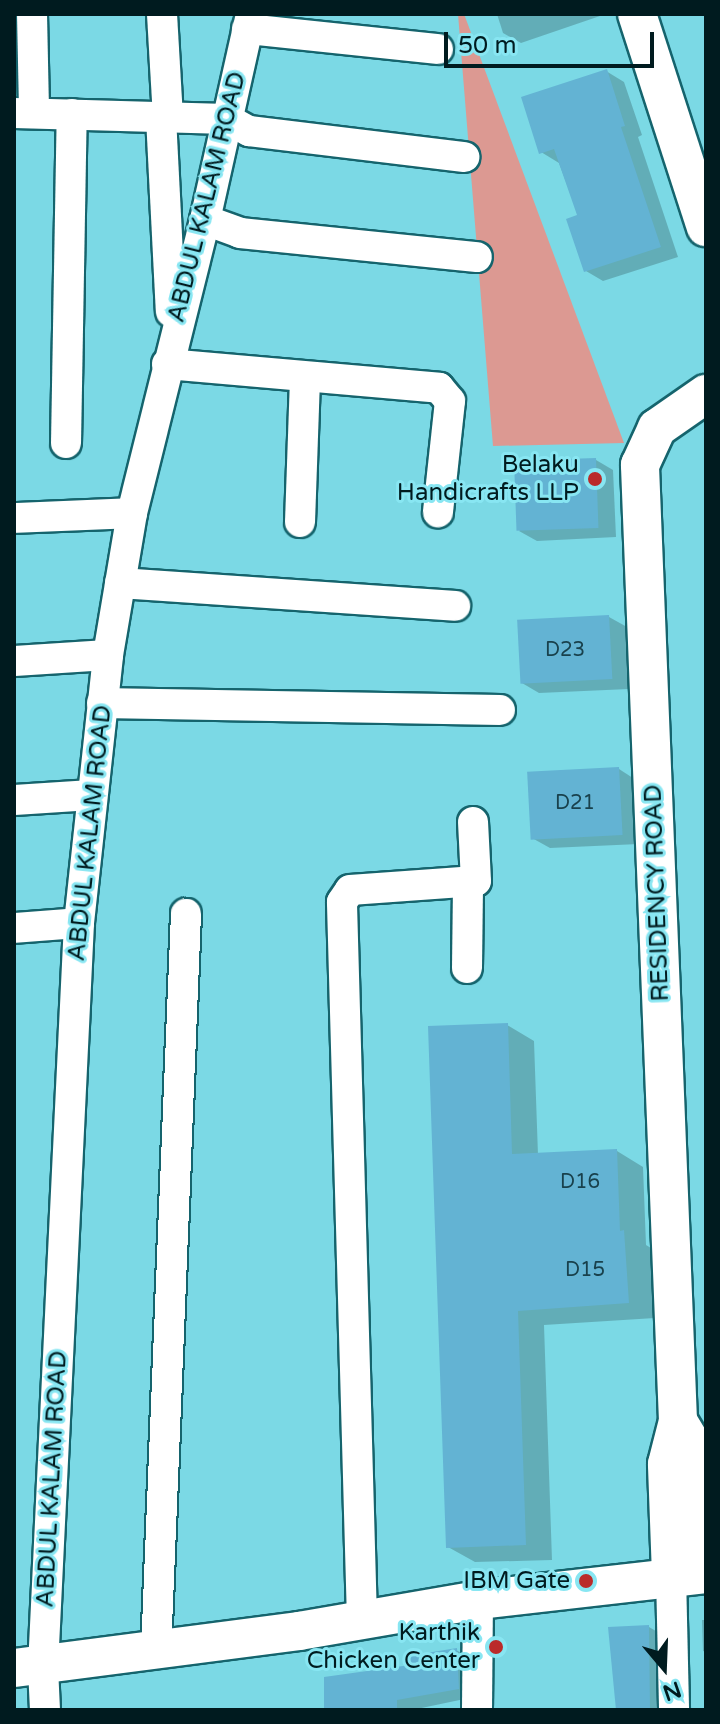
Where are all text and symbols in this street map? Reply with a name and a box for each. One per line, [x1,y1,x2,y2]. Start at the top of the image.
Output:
scale bar [448,16,658,66]
text: 50 m [458,31,516,60]
street label: ABDUL KALAM ROAD [162,69,252,325]
place label: Belaku Handicrafts LLP [397,451,579,507]
marker: Belaku Handicrafts LLP [586,470,604,488]
house number: D23 [545,638,585,662]
street label: ABDUL KALAM ROAD [62,704,118,962]
street label: RESIDENCY ROAD [639,784,675,1002]
house number: D21 [555,791,595,815]
house number: D16 [560,1170,600,1194]
house number: D15 [565,1258,605,1282]
street label: ABDUL KALAM ROAD [31,1350,73,1608]
place label: IBM Gate [463,1567,570,1595]
marker: IBM Gate [577,1572,595,1590]
place label: Karthik Chicken Center [307,1619,480,1675]
north arrow [624,1628,704,1708]
marker: Karthik Chicken Center [487,1638,505,1656]
text: N [659,1676,684,1706]

